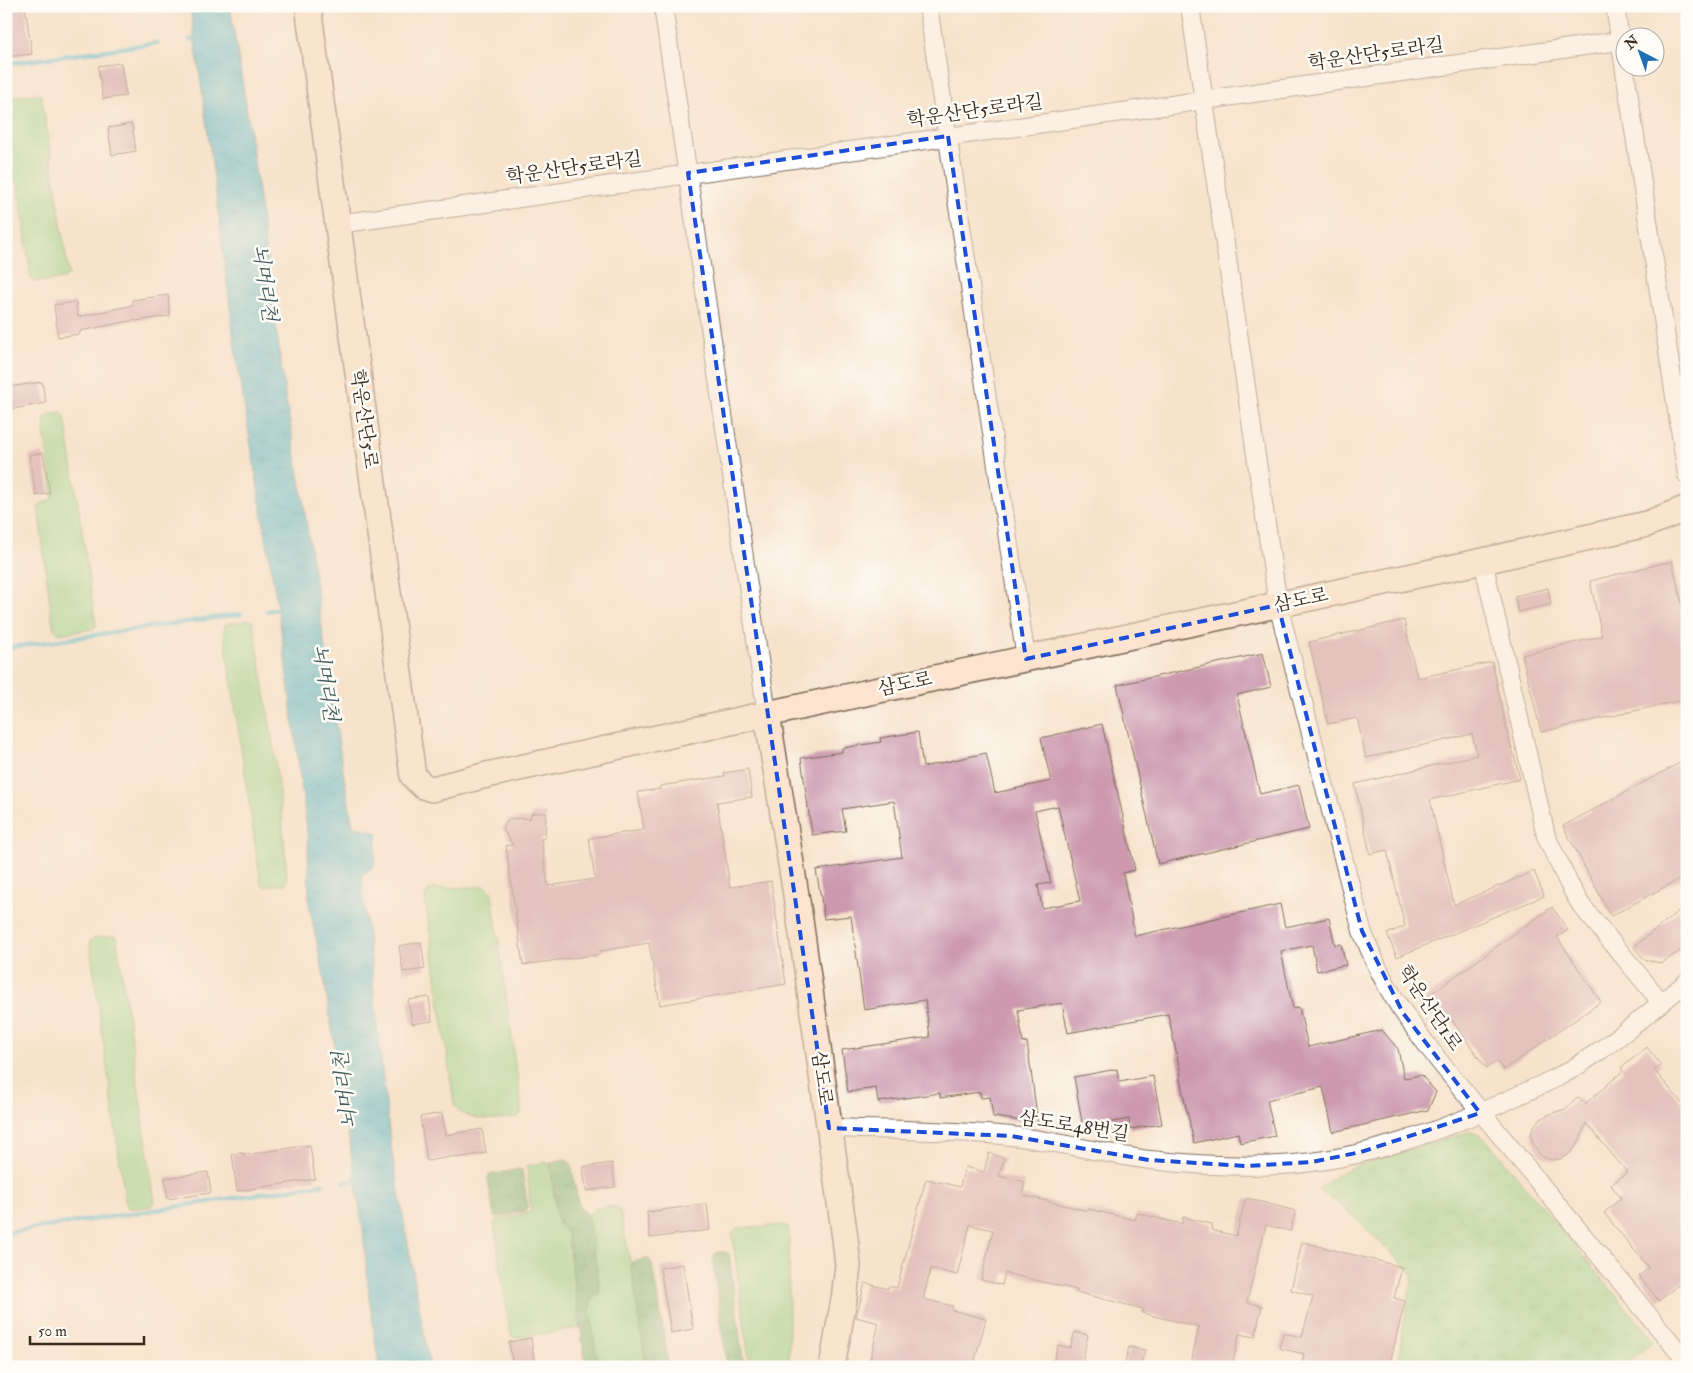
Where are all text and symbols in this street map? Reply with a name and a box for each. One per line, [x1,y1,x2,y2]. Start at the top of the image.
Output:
north arrow [1616,28,1666,78]
text: N [1621,32,1642,54]
street label: 학운산단5로라길 [1307,33,1445,75]
street label: 학운산단5로라길 [906,90,1044,132]
street label: 학운산단5로라길 [505,147,643,189]
water label: 뇌머리천 [247,243,283,325]
street label: 학운산단5로 [345,368,383,470]
street label: 삼도로 [1272,583,1330,617]
water label: 뇌머리천 [308,643,345,725]
street label: 삼도로 [876,667,934,701]
street label: 학운산단1로 [1392,960,1468,1056]
water label: 뇌머리천 [328,1048,362,1130]
street label: 삼도로 [806,1049,838,1107]
street label: 삼도로48번길 [1017,1105,1131,1147]
scale bar [30,1313,144,1345]
text: 50 m [38,1322,67,1341]

